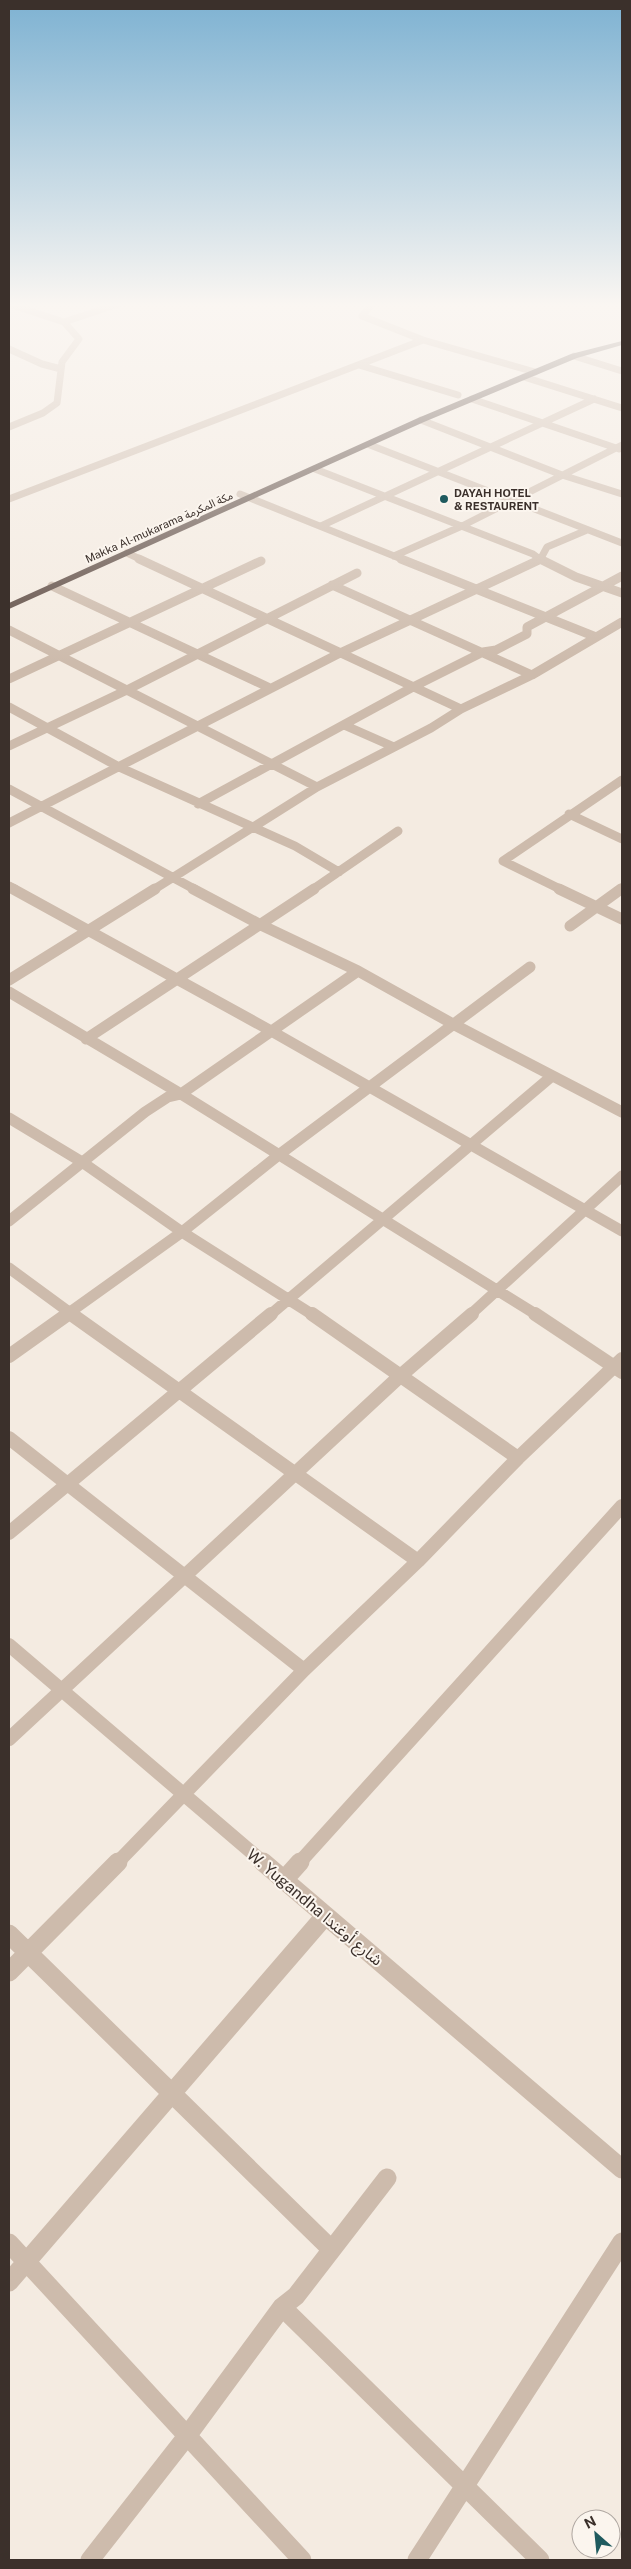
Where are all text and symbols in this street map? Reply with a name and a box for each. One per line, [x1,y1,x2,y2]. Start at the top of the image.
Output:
place label: DAYAH HOTEL & RESTAURENT [454,487,539,512]
street label: Makka Al-mukarama مكة المكرمة [83,489,235,566]
marker: DAYAH HOTEL & RESTAURENT [438,493,450,505]
street label: W. Yugandha شارع أوغندا [241,1845,386,1972]
north arrow [571,2509,621,2559]
text: N [582,2513,599,2532]

